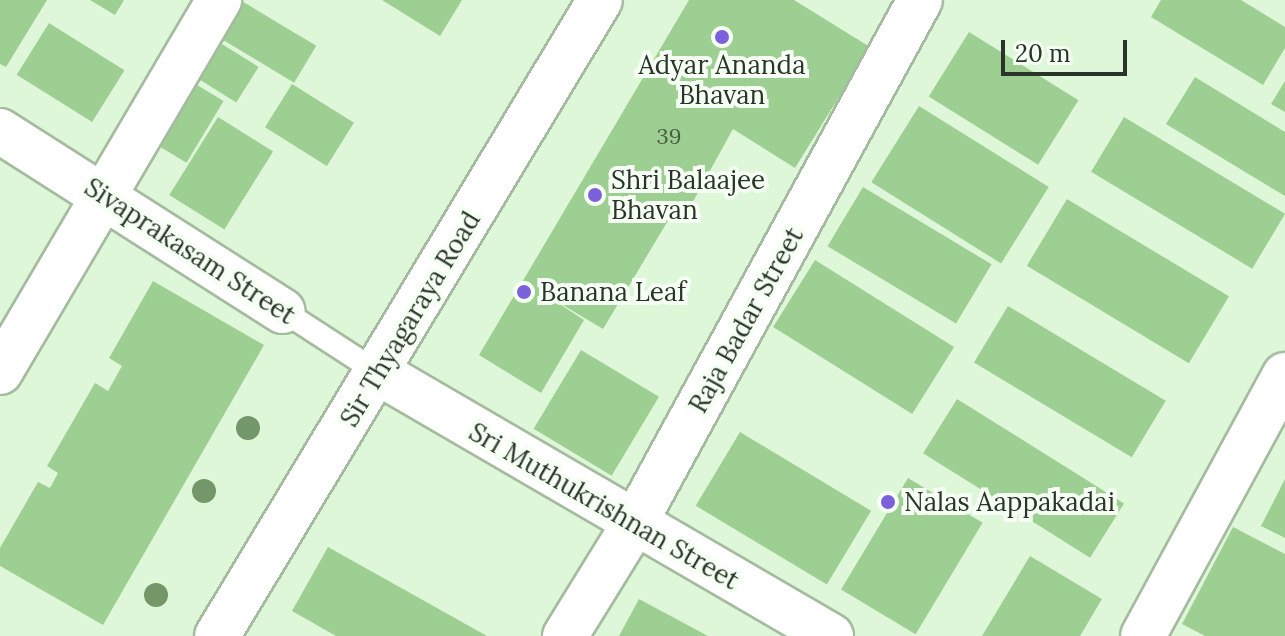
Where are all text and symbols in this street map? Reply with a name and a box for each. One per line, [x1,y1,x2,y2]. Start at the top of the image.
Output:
scale bar [1005,24,1131,74]
marker: Adyar Ananda Bhavan [713,28,731,46]
text: 20 m [1015,38,1071,69]
place label: Adyar Ananda Bhavan [638,49,806,110]
house number: 39 [657,124,681,150]
place label: Shri Balaajee Bhavan [611,164,765,226]
street label: Sivaprakasam Street [79,171,301,331]
marker: Shri Balaajee Bhavan [586,186,604,204]
street label: Sir Thyagaraya Road [333,206,487,432]
street label: Raja Badar Street [682,222,810,418]
place label: Banana Leaf [540,276,686,308]
marker: Banana Leaf [515,283,533,301]
street label: Sri Muthukrishnan Street [464,416,744,596]
place label: Nalas Aappakadai [904,486,1115,518]
marker: Nalas Aappakadai [879,493,897,511]

